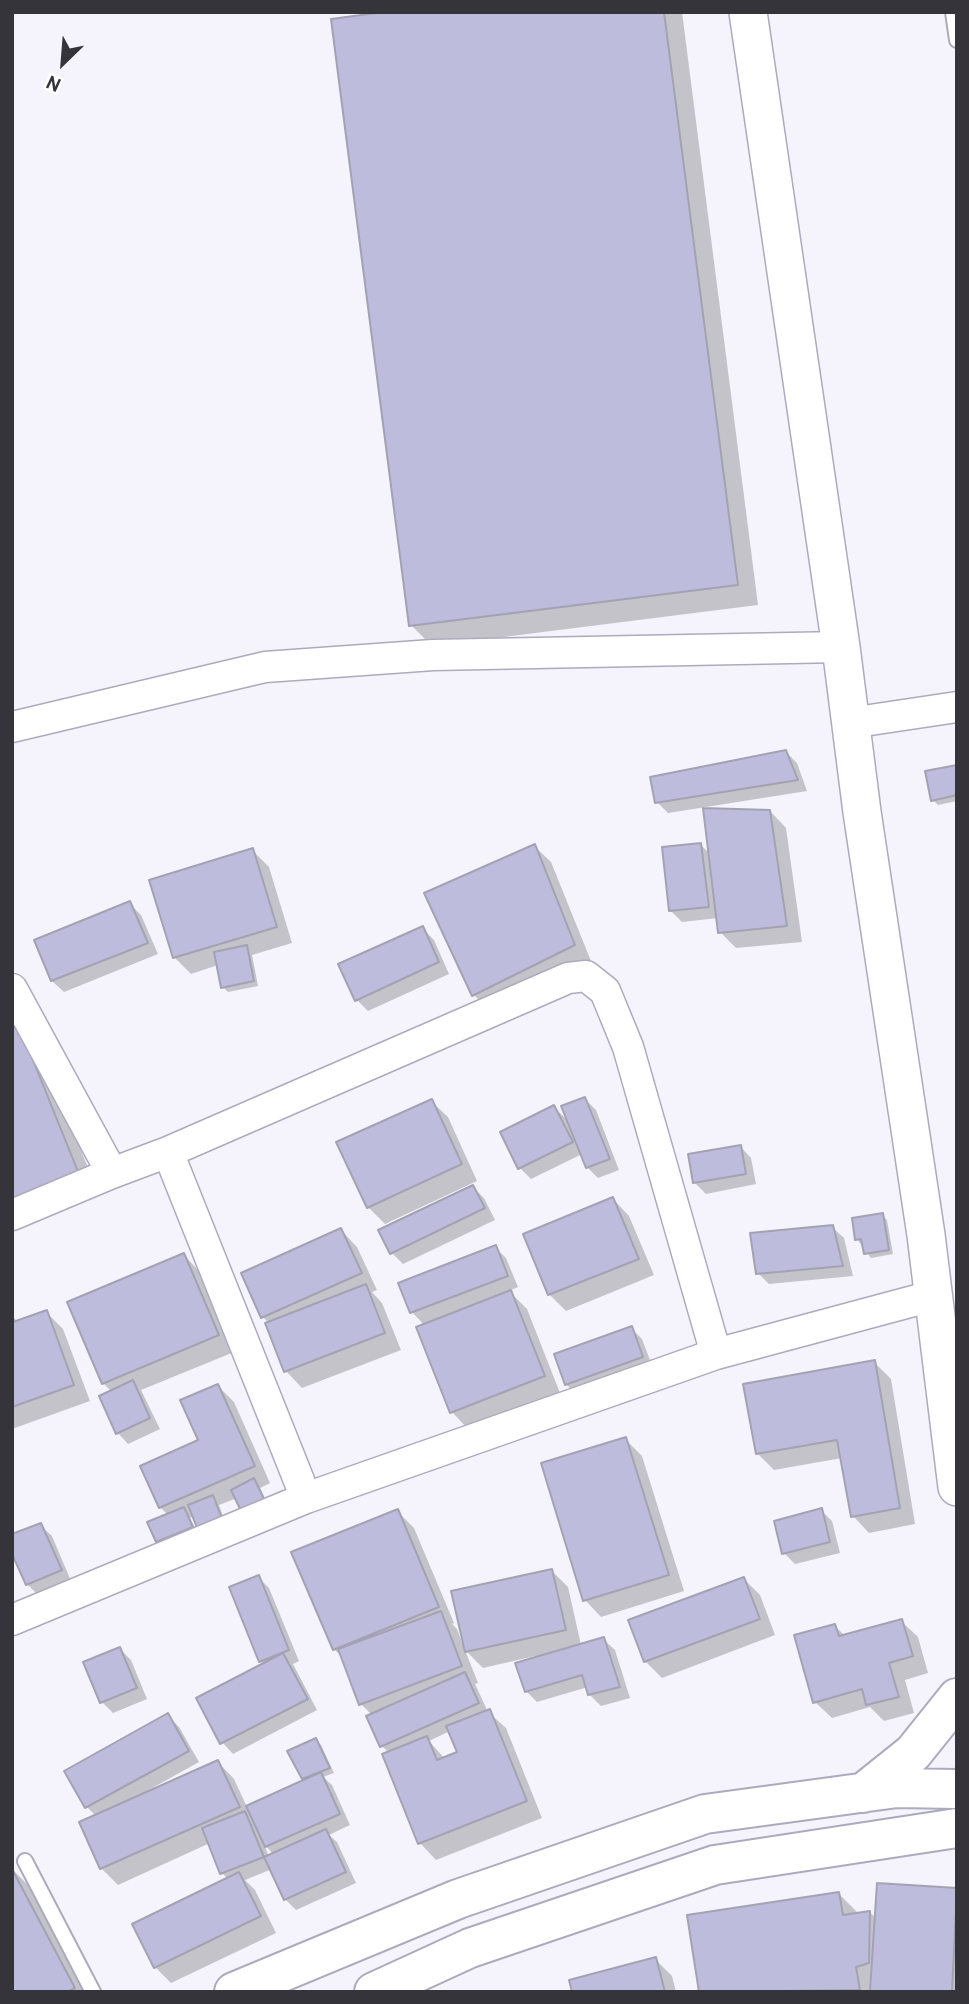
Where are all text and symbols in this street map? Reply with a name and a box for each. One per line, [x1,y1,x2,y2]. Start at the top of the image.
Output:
north arrow [28,28,98,98]
text: N [43,68,65,96]

